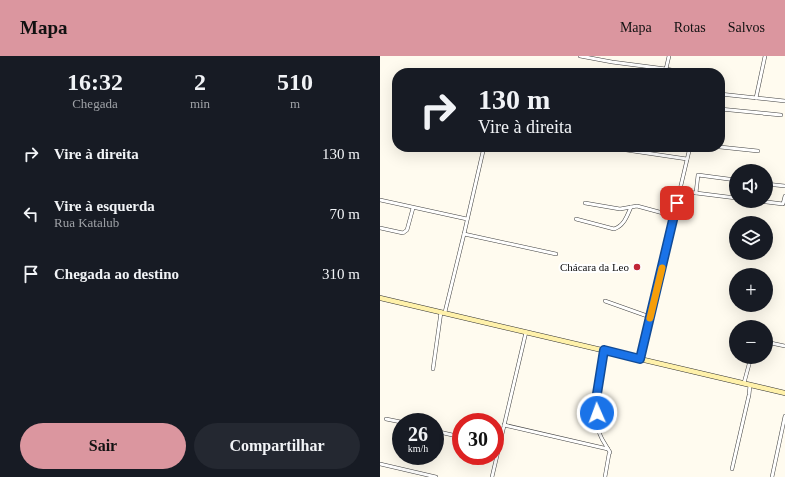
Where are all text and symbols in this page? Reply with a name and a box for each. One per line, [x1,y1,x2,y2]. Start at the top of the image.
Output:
text: Mapa [20,17,68,38]
text: Mapa [620,20,652,35]
text: Rotas [674,20,706,35]
text: Salvos [728,20,765,35]
text: 16:32 [67,69,123,95]
text: 2 [194,69,206,95]
text: 510 [277,69,313,95]
icon: right [412,84,464,136]
text: 130 m [478,84,550,115]
text: Chegada [72,96,118,111]
text: min [190,96,210,111]
text: m [290,96,300,111]
text: Vire à direita [478,117,572,137]
icon: right [20,143,42,165]
text: Vire à direita [54,146,139,162]
text: 130 m [322,146,360,162]
map controls [729,164,773,364]
button: sound [729,164,773,208]
pin [660,186,694,220]
icon: arrive [666,192,688,214]
text: Vire à esquerda [54,198,155,214]
icon: left [20,203,42,225]
text: 70 m [330,206,360,222]
text: Rua Katalub [54,215,119,230]
button: layers [729,216,773,260]
place label: Chácara da Leo [560,261,629,273]
marker: Chácara da Leo [632,262,642,272]
icon: arrive [20,263,42,285]
text: Chegada ao destino [54,266,179,282]
text: 310 m [322,266,360,282]
button: + [729,268,773,312]
button: − [729,320,773,364]
position arrow [576,392,618,434]
speed limit sign: 30 [452,413,504,465]
button: Sair [20,423,186,469]
button: Compartilhar [194,423,360,469]
text: 26 [408,423,428,445]
text: km/h [408,443,428,454]

